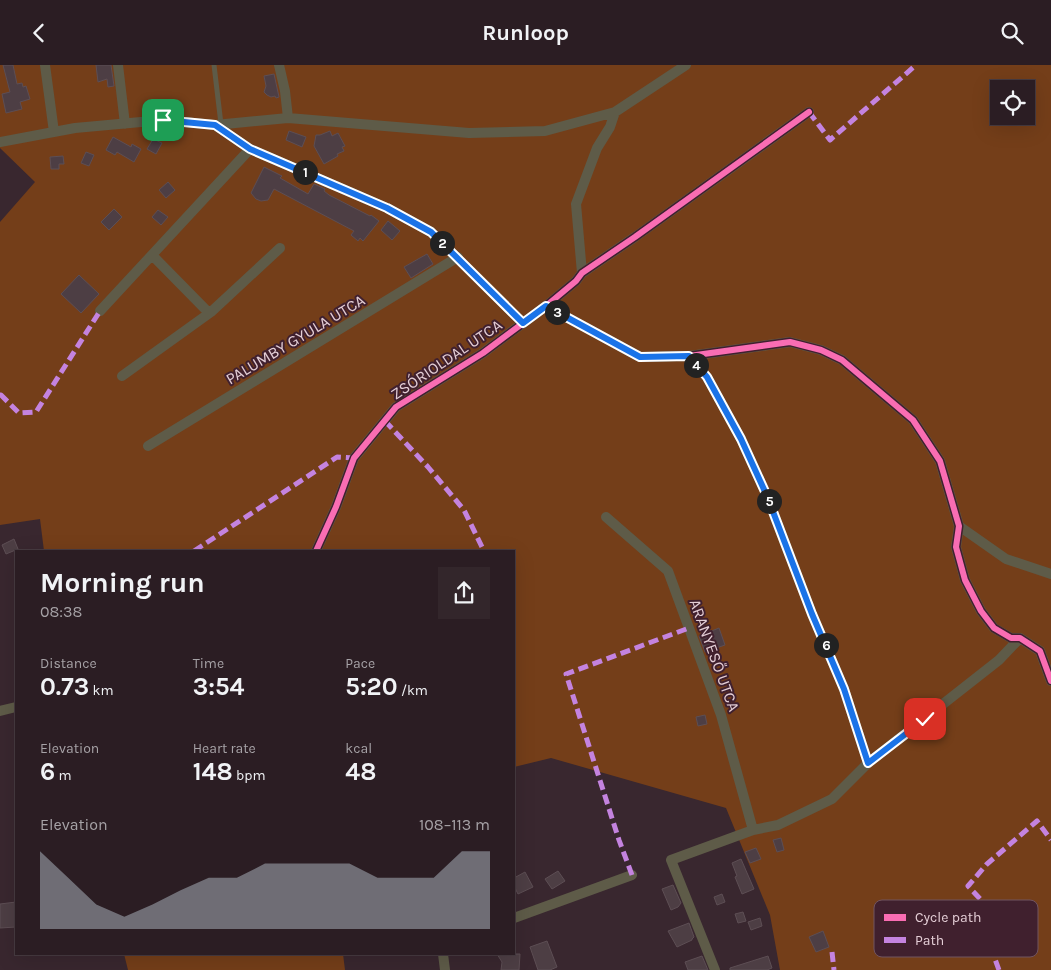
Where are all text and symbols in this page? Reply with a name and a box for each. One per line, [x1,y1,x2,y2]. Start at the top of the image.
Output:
icon: back [25,19,53,47]
icon: search [998,19,1026,47]
text: Runloop [482,20,569,46]
map controls [990,80,1035,125]
button: locate [990,80,1035,125]
pin [142,99,184,141]
icon: arrive [149,106,177,134]
pin: 1 [292,159,318,185]
text: 1 [303,164,308,181]
pin: 2 [430,231,454,255]
text: 2 [438,235,447,252]
street label: PALUMBY GYULA UTCA [222,290,368,388]
pin: 3 [544,299,570,325]
text: 3 [553,304,562,321]
street label: ZSÓRIOLDAL UTCA [387,315,505,404]
pin: 4 [684,353,708,377]
text: 4 [692,357,701,374]
pin: 5 [756,489,782,513]
text: 5 [765,493,774,510]
text: Morning run [40,566,205,599]
button: share [438,567,490,619]
street label: ARANYESŐ UTCA [685,596,744,714]
text: 08:38 [40,602,82,621]
pin: 6 [814,633,838,657]
text: 6 [822,637,831,654]
text: Distance [40,655,97,672]
text: Time [193,655,224,672]
text: Pace [345,655,375,672]
text: 0.73 [40,672,89,701]
text: 3:54 [193,672,244,701]
text: 5:20 [345,672,398,701]
text: km [89,682,114,699]
text: /km [398,682,428,699]
pin [904,698,946,740]
icon: check [911,705,939,733]
text: Elevation [40,740,99,757]
text: Heart rate [193,740,256,757]
text: kcal [345,740,372,757]
text: 6 [40,757,55,786]
text: 148 [193,757,233,786]
text: 48 [345,757,376,786]
text: m [55,767,72,784]
text: bpm [233,767,266,784]
text: Elevation [40,815,108,834]
text: 108–113 m [419,815,490,834]
legend [874,900,1038,957]
text: Cycle path [915,909,981,926]
text: Path [915,932,944,949]

